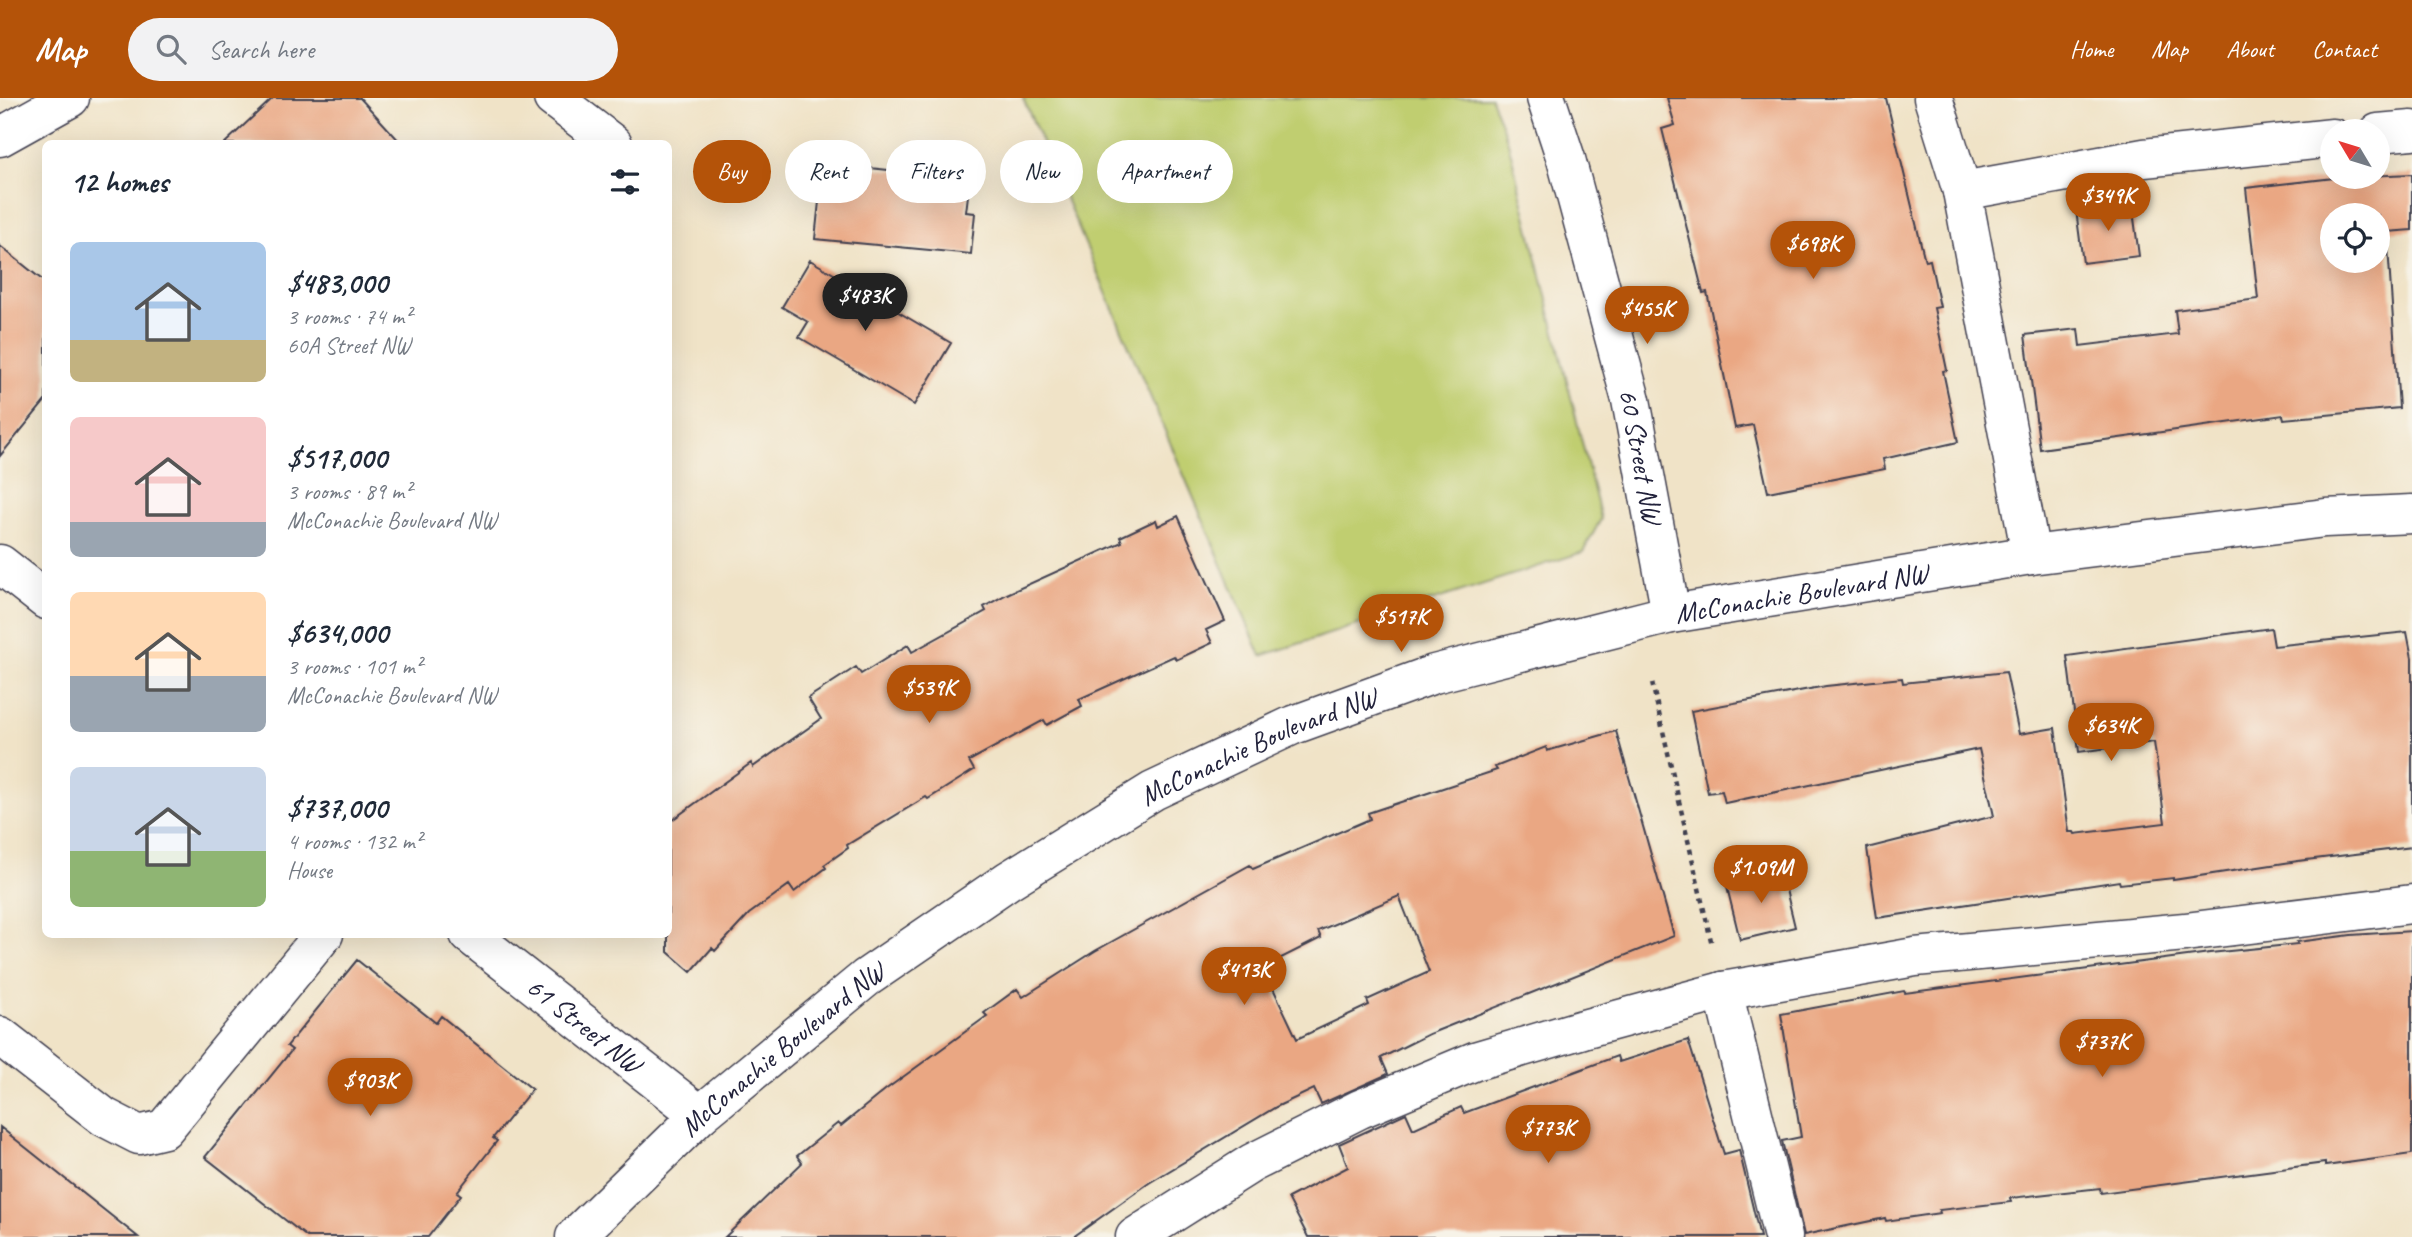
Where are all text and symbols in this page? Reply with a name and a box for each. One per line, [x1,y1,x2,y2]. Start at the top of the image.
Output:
search box [128,18,618,81]
text: Map [35,28,86,70]
icon: search [152,30,190,68]
text: Search here [208,33,314,66]
text: Home [2070,34,2113,64]
text: Map [2151,34,2188,64]
text: About [2226,34,2274,64]
text: Contact [2312,34,2377,64]
north arrow [2320,119,2390,189]
map controls [2320,119,2390,273]
chip: Buy [693,140,771,203]
chip: Rent [785,140,872,203]
chip: Filters [886,140,986,203]
chip: New [1000,140,1083,203]
chip: Apartment [1097,140,1233,203]
text: 12 homes [70,163,168,201]
icon: filters [606,163,644,201]
pin: $349K [2059,174,2157,233]
text: $349K [2082,181,2134,210]
button: locate [2320,203,2390,273]
pin: $698K [1764,222,1862,281]
text: $698K [1786,229,1840,258]
text: $483,000 [287,264,387,302]
icon: home [126,270,210,354]
pin: $483K [816,274,914,333]
text: $483K [838,281,892,310]
pin: $455K [1598,286,1696,346]
text: $455K [1621,294,1673,323]
text: 3 rooms · 74 m² [287,302,411,331]
text: 60A Street NW [287,331,411,360]
street label: 60 Street NW [1611,385,1672,529]
text: $517,000 [287,439,387,477]
icon: home [126,445,210,529]
text: 3 rooms · 89 m² [287,477,411,506]
text: McConachie Boulevard NW [287,506,497,535]
street label: McConachie Boulevard NW [1672,554,1933,631]
pin: $517K [1352,594,1450,654]
text: $517K [1375,602,1427,631]
text: $634,000 [287,614,388,652]
icon: home [126,620,210,704]
text: 3 rooms · 101 m² [287,652,422,681]
pin: $539K [880,666,978,725]
text: $539K [903,673,955,702]
street label: McConachie Boulevard NW [1132,678,1384,813]
text: McConachie Boulevard NW [287,681,497,710]
pin: $634K [2062,704,2160,763]
text: $634K [2084,711,2138,740]
text: $737,000 [287,789,387,827]
icon: home [126,795,210,879]
text: 4 rooms · 132 m² [287,827,422,856]
pin: $1.09M [1704,846,1818,905]
text: $1.09M [1730,853,1792,882]
text: House [287,856,332,885]
pin: $413K [1195,948,1293,1007]
street label: McConachie Boulevard NW [672,952,893,1143]
text: $413K [1217,955,1271,984]
street label: 61 Street NW [520,969,652,1082]
pin: $737K [2053,1020,2151,1079]
text: $737K [2076,1027,2128,1056]
pin: $903K [321,1058,419,1118]
text: $903K [344,1066,396,1095]
pin: $773K [1499,1105,1597,1165]
text: $773K [1522,1113,1574,1142]

